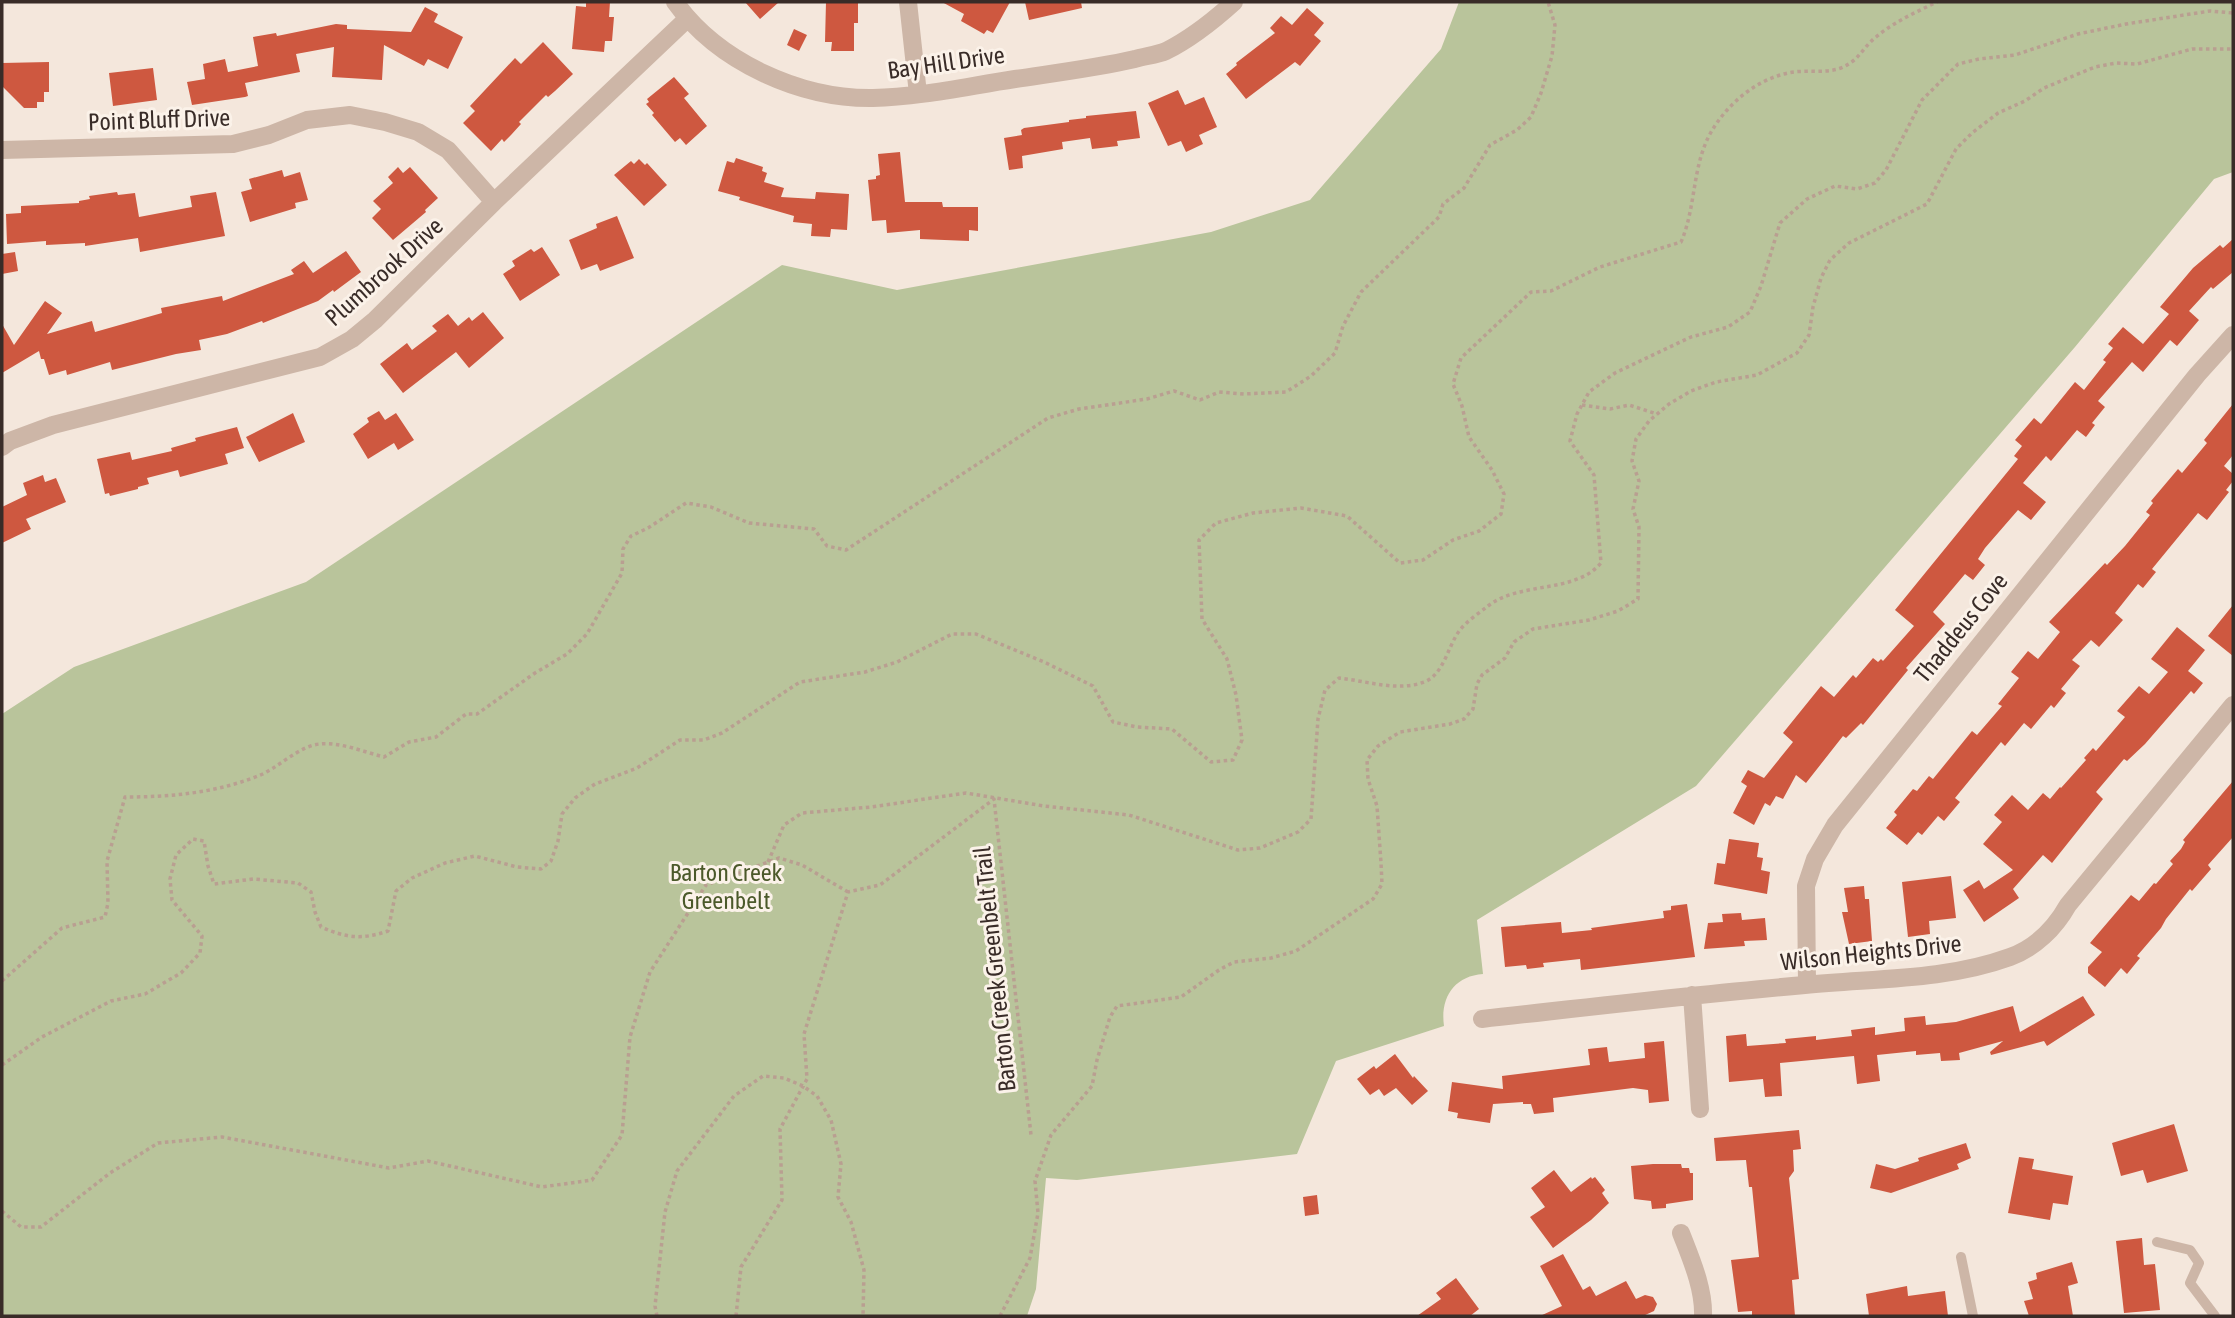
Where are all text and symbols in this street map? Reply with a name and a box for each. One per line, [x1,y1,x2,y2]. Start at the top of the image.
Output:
street label: Bay Hill Drive [886,41,1006,84]
street label: Point Bluff Drive [87,104,231,135]
street label: Plumbrook Drive [319,212,448,331]
street label: Thaddeus Cove [1909,568,2013,688]
street label: Barton Creek Greenbelt Trail [968,845,1021,1093]
park label: Barton Creek Greenbelt [670,859,783,914]
street label: Wilson Heights Drive [1779,930,1963,975]

